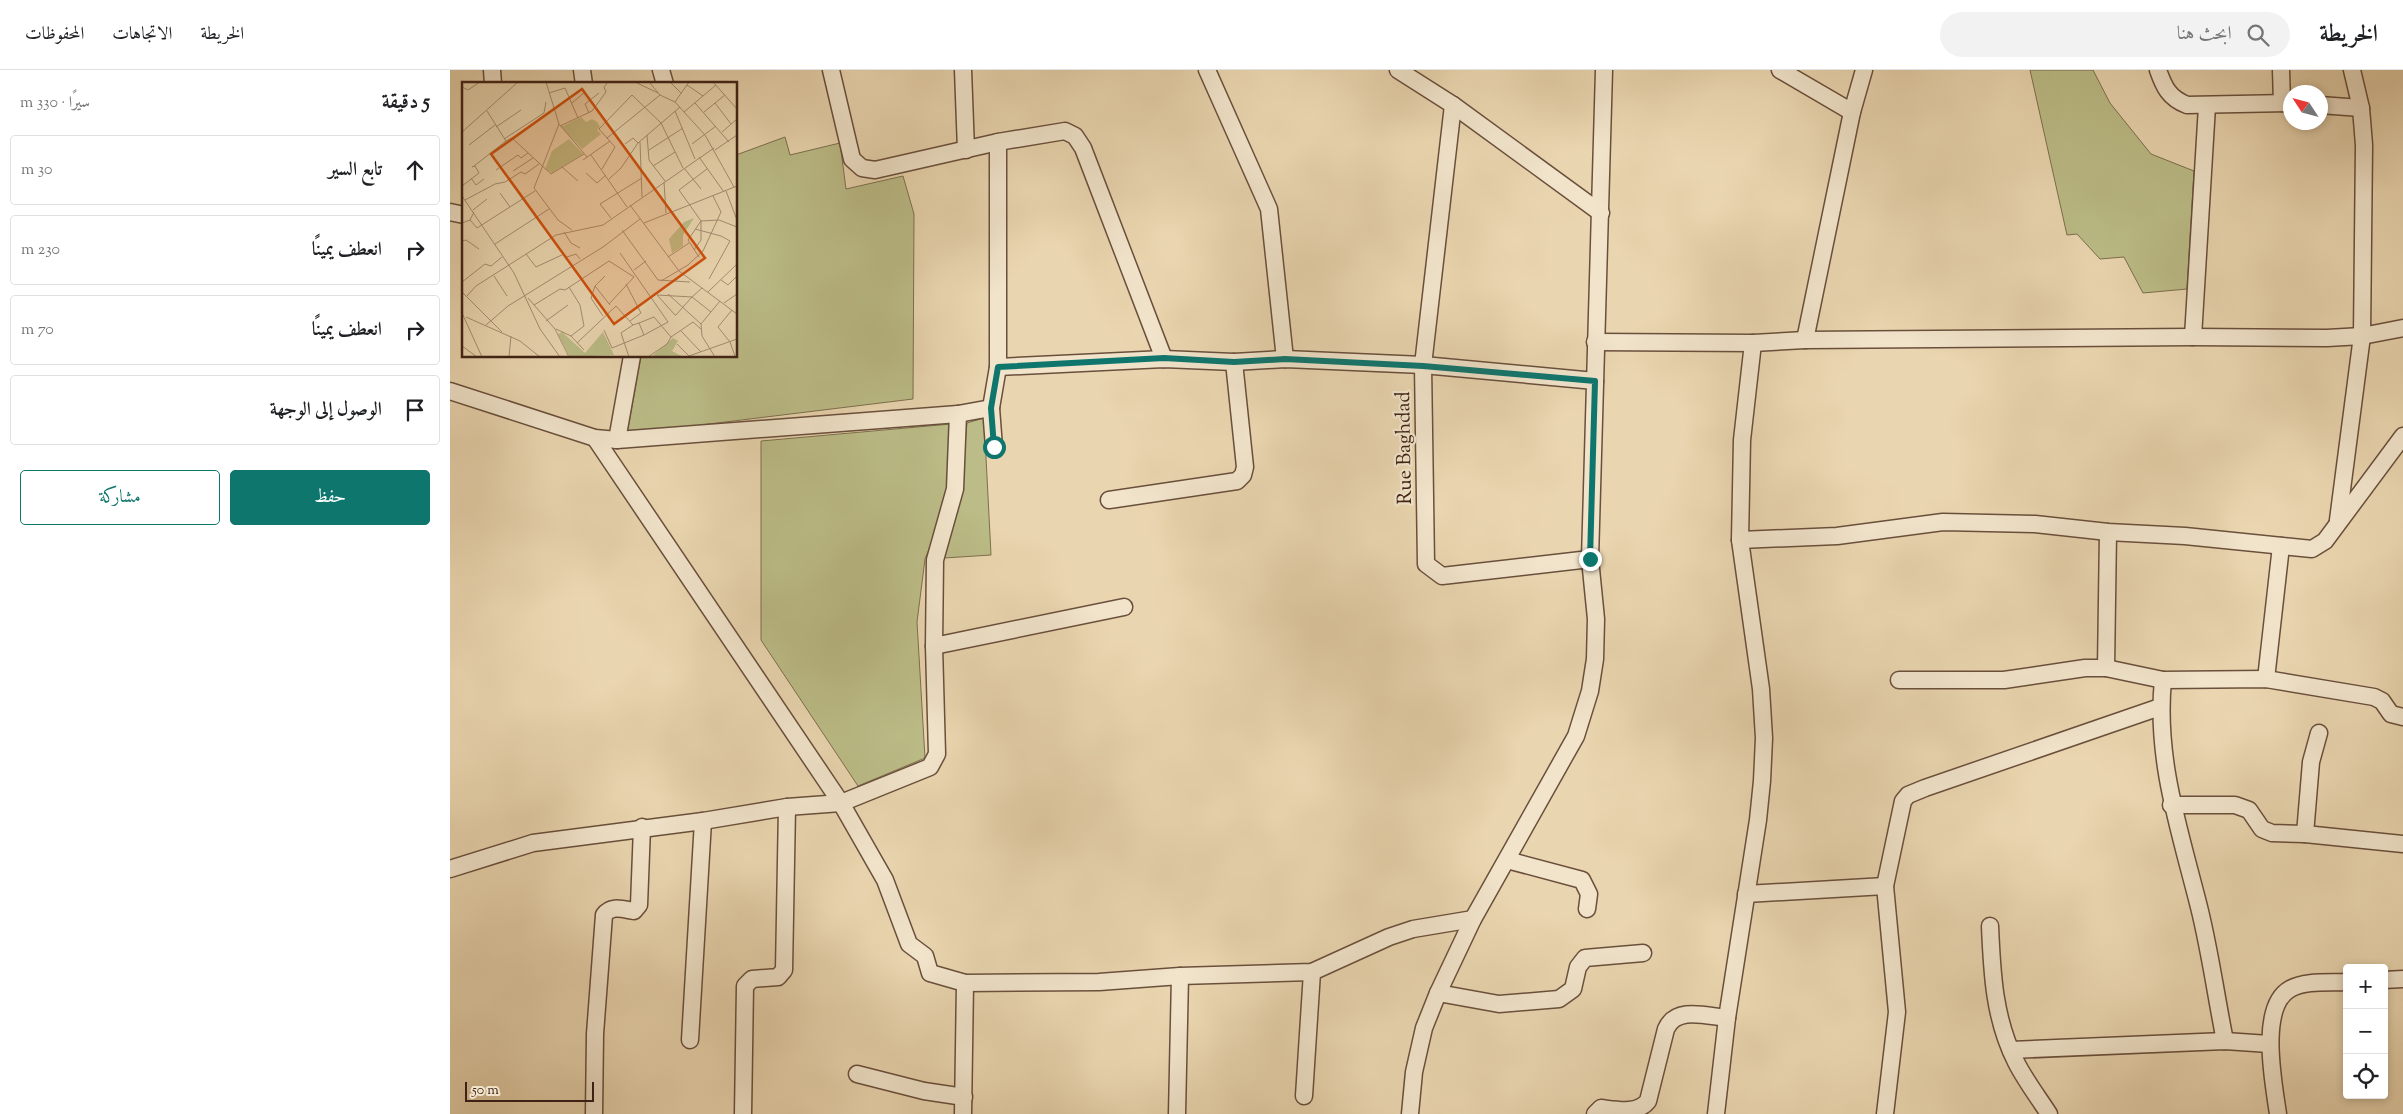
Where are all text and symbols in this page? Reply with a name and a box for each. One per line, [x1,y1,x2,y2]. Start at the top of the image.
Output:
search box [1940,12,2290,57]
text: الخريطة [2320,18,2378,52]
text: ابحث هنا [2177,21,2232,48]
icon: search [2244,21,2272,49]
text: المحفوظات [25,22,84,48]
text: الاتجاهات [112,22,172,48]
text: الخريطة [200,22,244,48]
inset map [462,82,738,358]
north arrow [2283,85,2328,130]
text: 5 دقيقة [382,88,430,118]
text: سيرًا · 330 m [20,92,90,115]
icon: ahead [401,156,429,184]
text: تابع السير [328,157,382,184]
text: 30 m [21,159,52,182]
icon: right [401,236,429,264]
text: انعطف يمينًا [312,237,382,264]
text: 230 m [21,239,60,262]
icon: right [401,316,429,344]
text: انعطف يمينًا [312,317,382,344]
text: 70 m [21,319,54,342]
street label: Rue Baghdad [1390,391,1421,505]
icon: arrive [401,396,429,424]
text: الوصول إلى الوجهة [270,397,382,424]
route start [983,436,1006,459]
button: مشاركة [20,470,220,525]
button: حفظ [230,470,430,525]
route end [1579,548,1602,571]
map controls [2343,964,2388,1099]
button: + [2343,964,2388,1009]
button: − [2343,1009,2388,1054]
button: locate [2343,1054,2388,1099]
scale bar [465,1079,594,1102]
text: 50 m [472,1081,499,1101]

